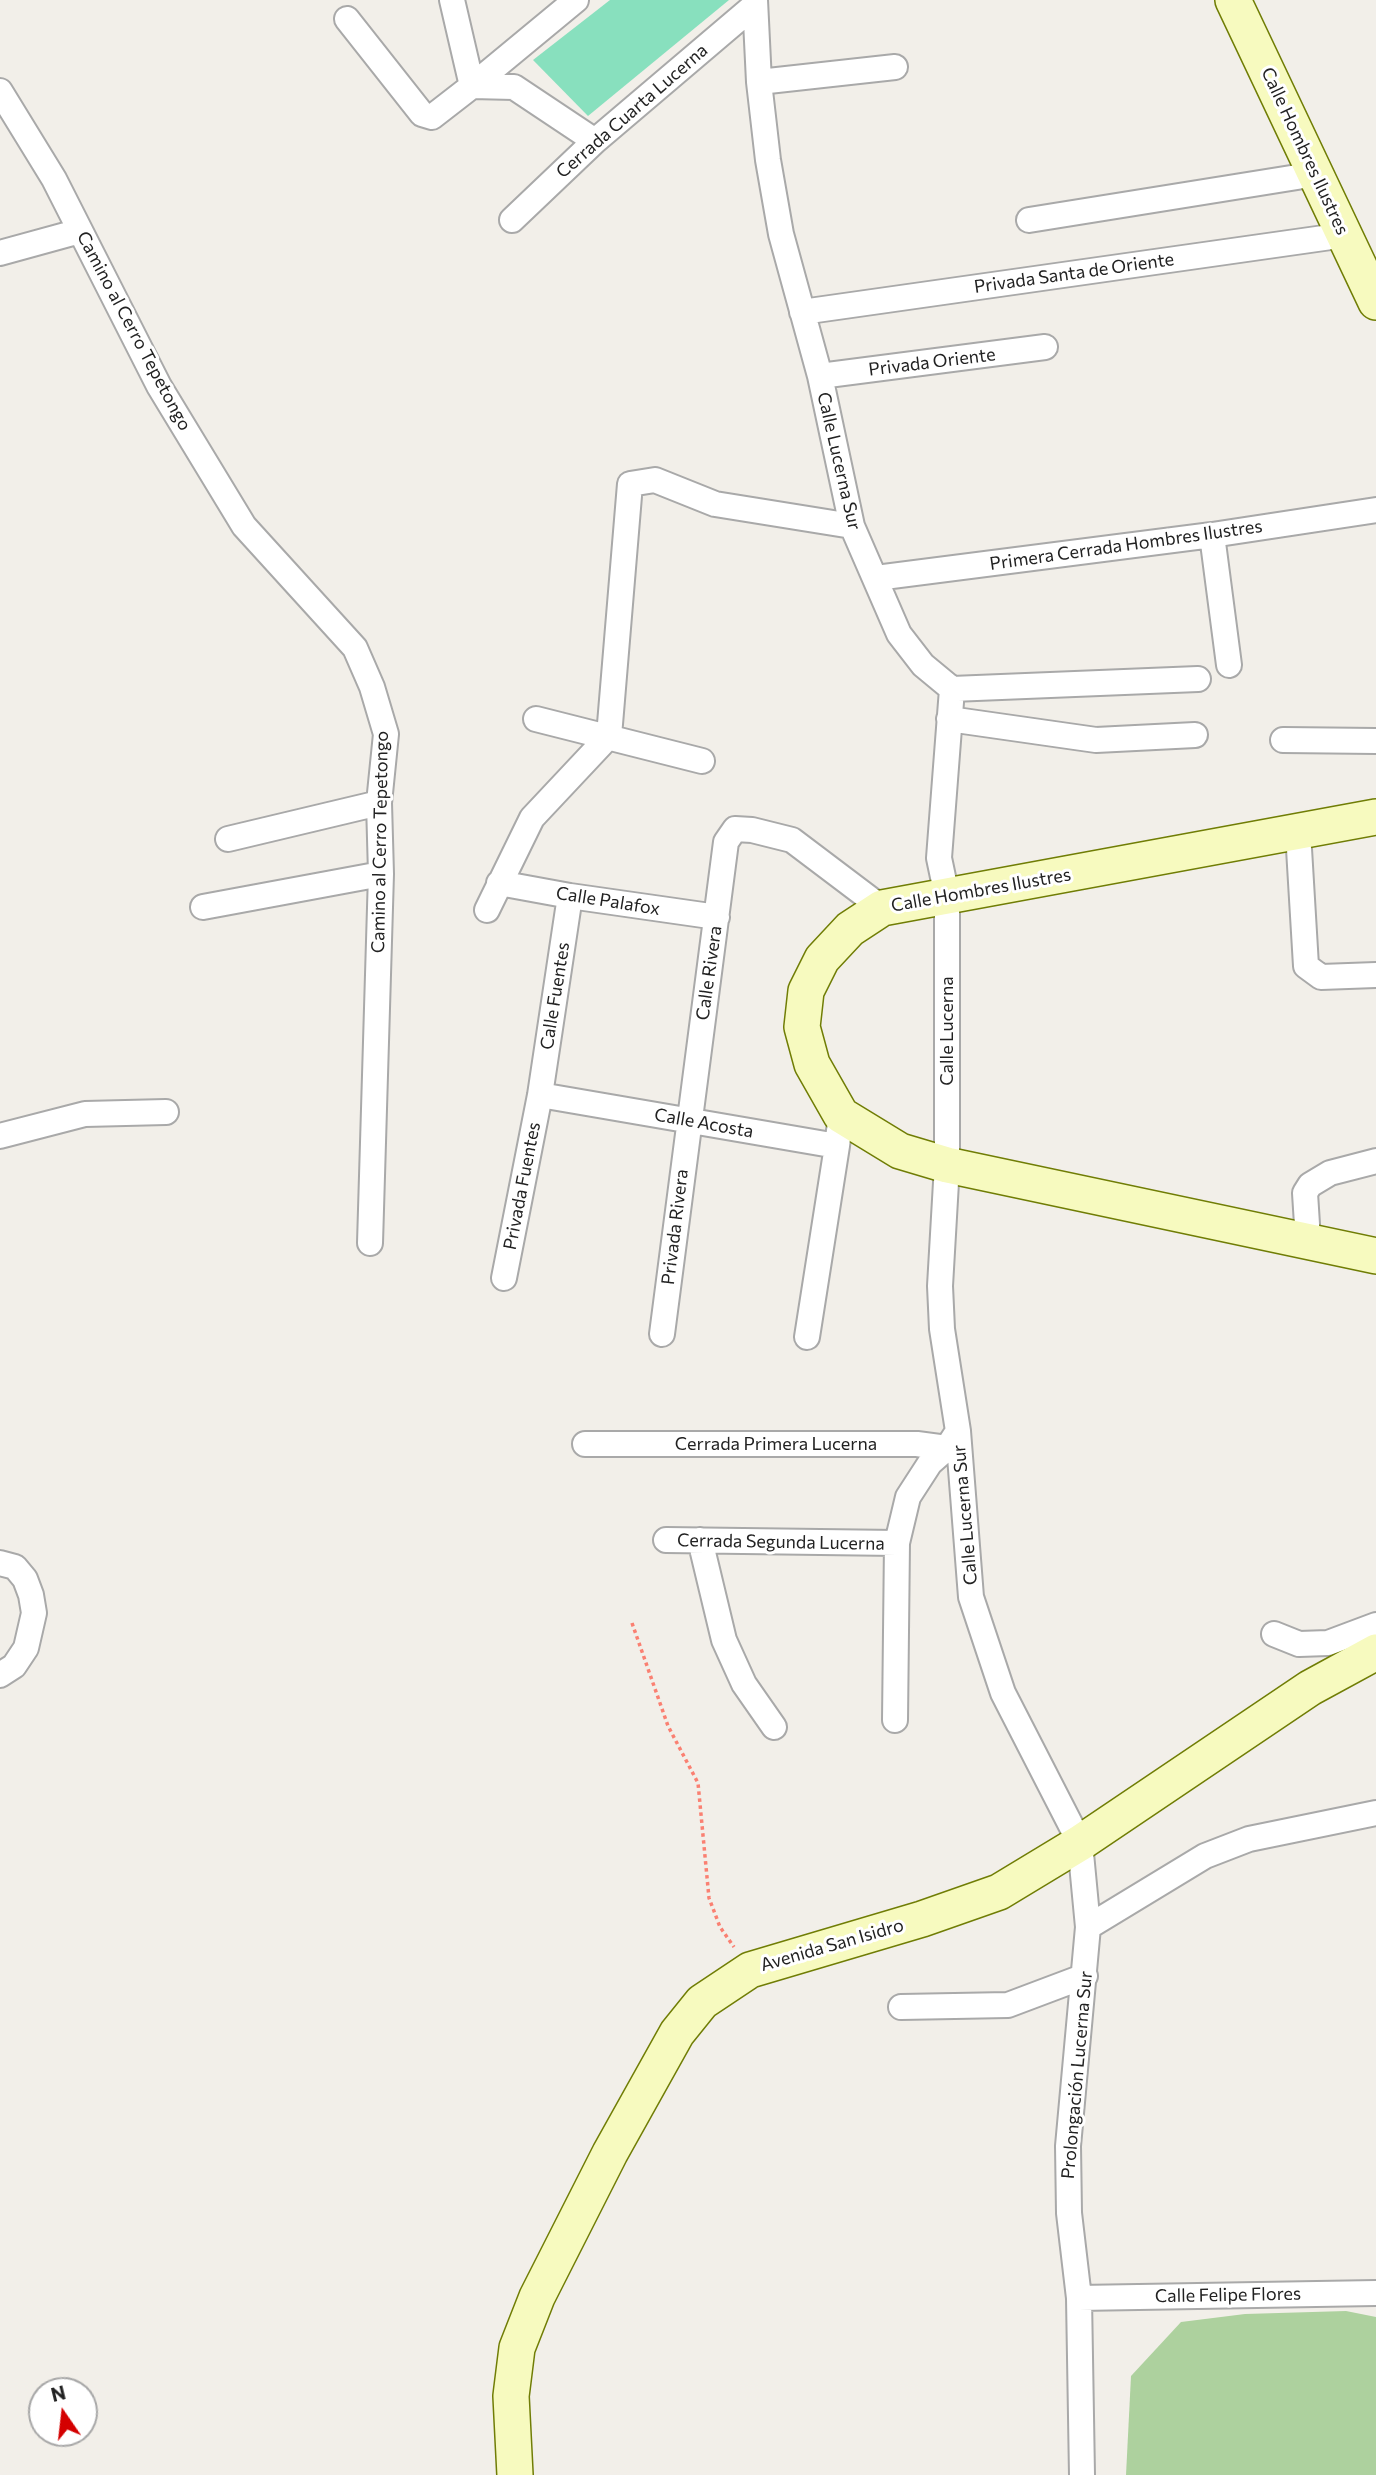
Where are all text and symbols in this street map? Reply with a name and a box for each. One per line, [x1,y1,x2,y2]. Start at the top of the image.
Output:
street label: Cerrada Cuarta Lucerna [552,39,712,183]
street label: Calle Hombres Ilustres [1257,64,1353,238]
street label: Camino al Cerro Tepetongo [72,228,196,434]
street label: Privada Santa de Oriente [973,248,1175,298]
street label: Privada Oriente [867,343,997,381]
street label: Calle Lucerna Sur [813,390,865,532]
street label: Primera Cerrada Hombres Ilustres [988,515,1264,575]
street label: Camino al Cerro Tepetongo [367,731,393,953]
street label: Calle Hombres Ilustres [889,864,1073,916]
street label: Calle Palafox [554,882,662,920]
street label: Calle Rivera [692,924,726,1022]
street label: Calle Fuentes [536,941,574,1051]
street label: Calle Lucerna [936,976,958,1086]
street label: Calle Acosta [653,1104,755,1142]
street label: Privada Fuentes [499,1120,545,1252]
street label: Privada Rivera [657,1168,693,1286]
street label: Cerrada Primera Lucerna [675,1433,877,1455]
street label: Calle Lucerna Sur [948,1444,982,1586]
street label: Cerrada Segunda Lucerna [677,1529,885,1555]
street label: Avenida San Isidro [758,1914,906,1976]
street label: Prolongación Lucerna Sur [1057,1970,1097,2180]
street label: Calle Felipe Flores [1155,2283,1301,2307]
north arrow [28,2377,98,2447]
text: N [49,2380,68,2406]

